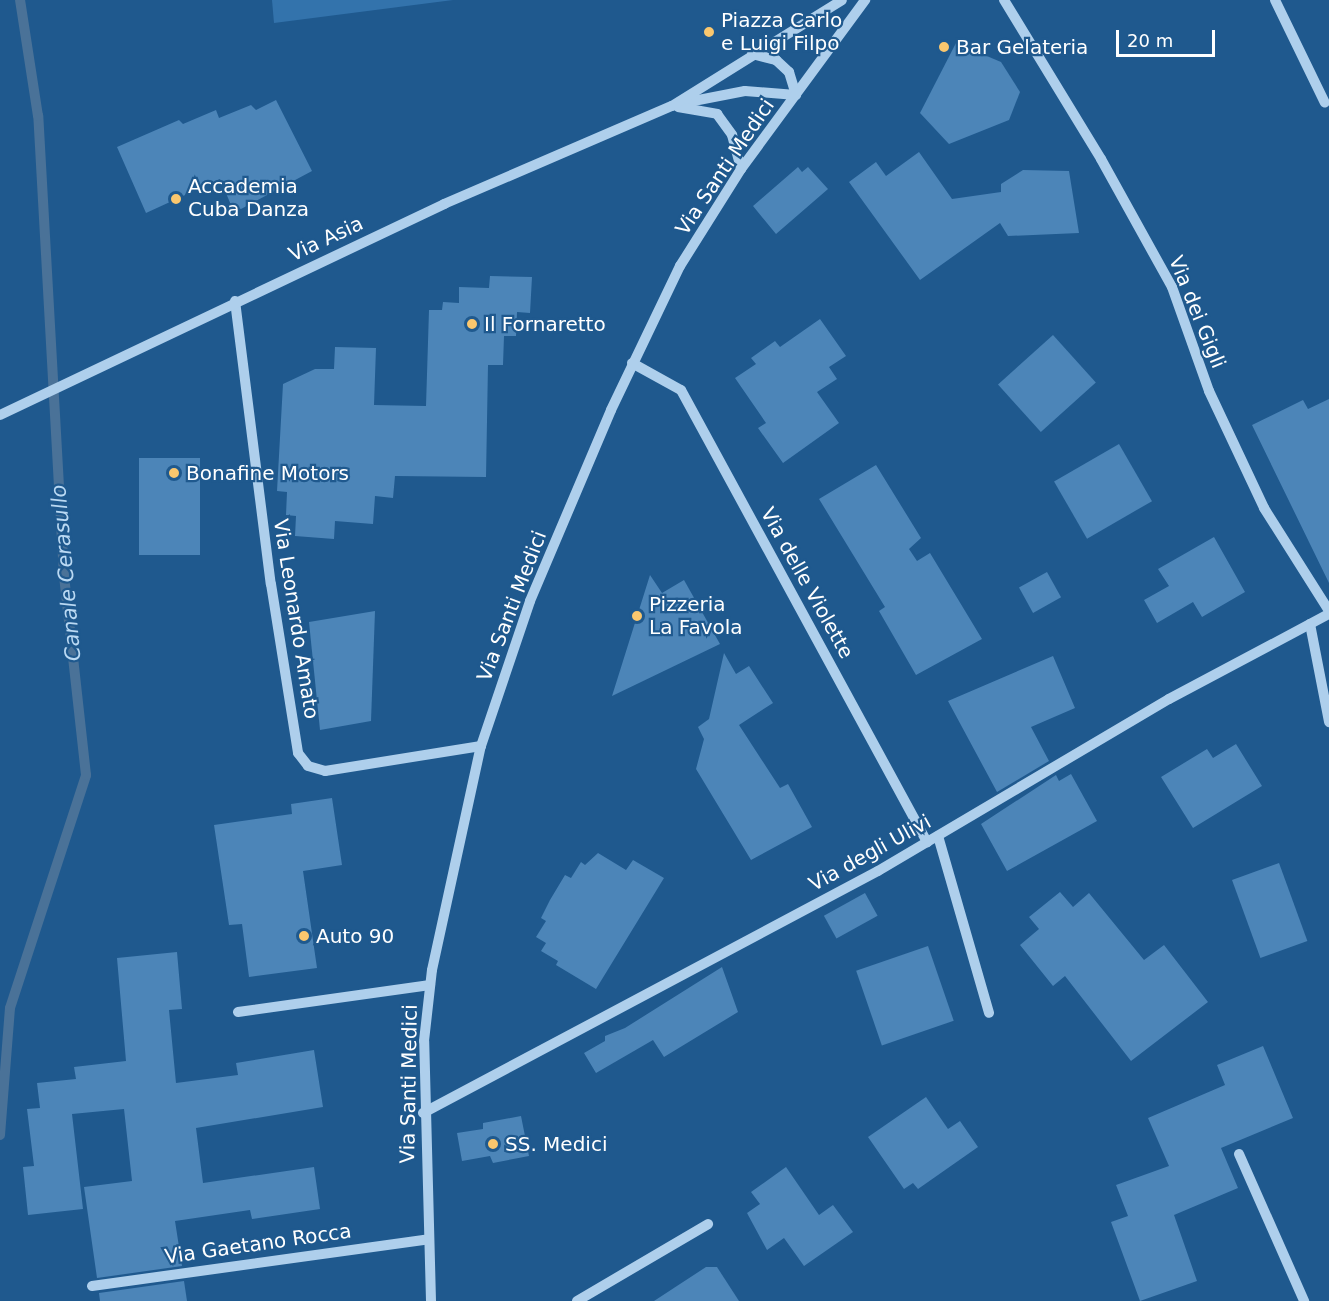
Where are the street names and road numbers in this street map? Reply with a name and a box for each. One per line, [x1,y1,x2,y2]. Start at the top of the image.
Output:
street label: Via Santi Medici [671,94,779,240]
street label: Via Asia [285,211,367,267]
street label: Via dei Gigli [1164,252,1230,372]
street label: Via delle Violette [756,503,858,663]
street label: Via Leonardo Amato [268,517,324,721]
street label: Via Santi Medici [472,527,552,685]
street label: Via degli Ulivi [805,810,935,896]
street label: Via Santi Medici [396,1004,422,1164]
street label: Via Gaetano Rocca [163,1219,353,1269]

